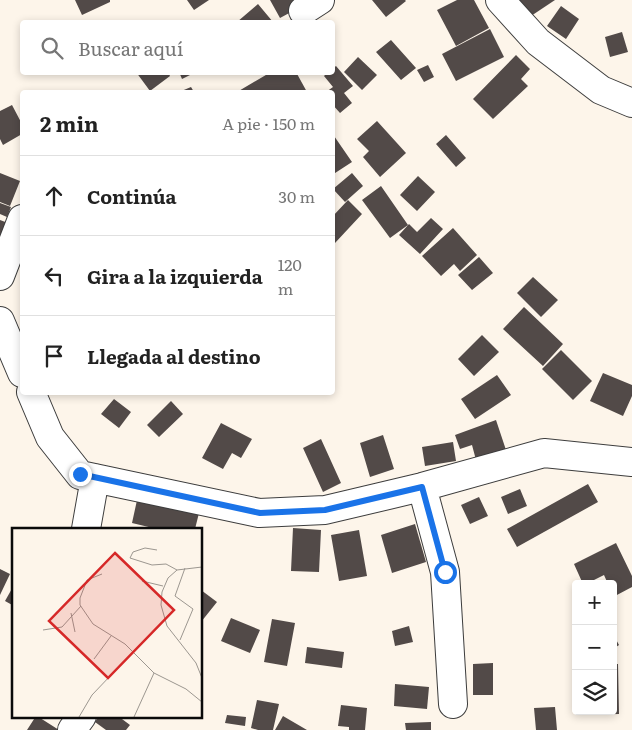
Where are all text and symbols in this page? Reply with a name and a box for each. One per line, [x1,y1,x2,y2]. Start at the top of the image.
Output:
search box [20,20,335,75]
icon: search [38,34,66,62]
text: Buscar aquí [78,34,183,62]
text: 2 min [40,107,99,138]
text: A pie · 150 m [222,111,315,135]
icon: ahead [40,182,68,210]
text: Continúa [87,182,177,210]
text: 30 m [278,184,315,208]
text: 120 m [278,252,302,300]
icon: left [40,262,68,290]
text: Gira a la izquierda [87,262,263,290]
icon: arrive [40,342,68,370]
text: Llegada al destino [87,342,261,370]
route end [69,463,92,486]
inset map [12,528,202,718]
route start [434,561,457,584]
map controls [572,580,617,715]
button: + [572,580,617,625]
button: − [572,625,617,670]
button: layers [572,670,617,715]

